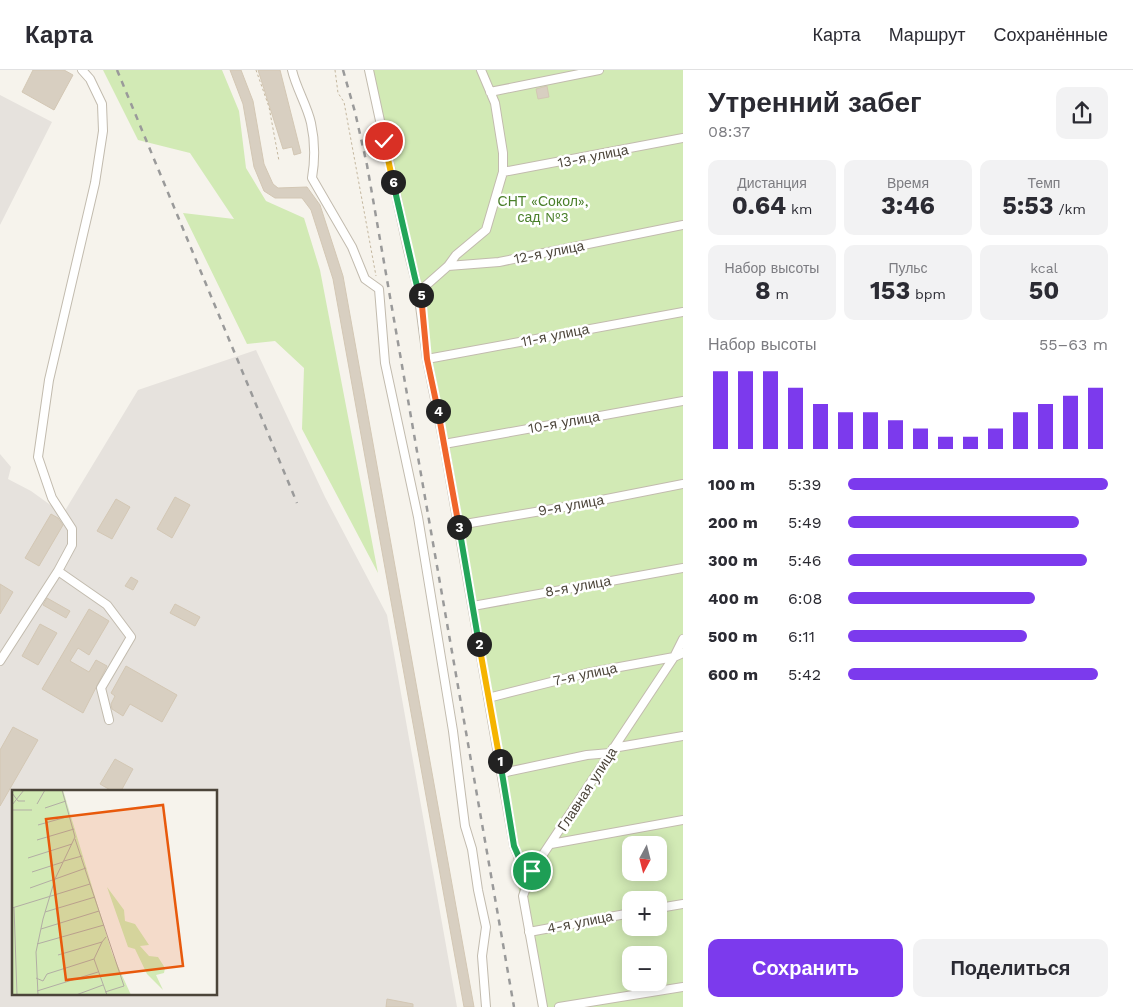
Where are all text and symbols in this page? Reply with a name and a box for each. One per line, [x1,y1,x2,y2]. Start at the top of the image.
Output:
text: Карта [25,21,93,49]
text: Карта [813,24,861,45]
text: Маршрут [889,24,965,45]
text: Сохранённые [993,24,1108,45]
text: Утренний забег [708,86,922,119]
button: share [1056,87,1108,139]
pin [363,120,405,162]
text: 08:37 [708,122,750,141]
icon: check [370,127,398,155]
street label: 13-я улица [556,141,630,171]
pin: 6 [380,170,406,194]
text: 6 [389,174,398,190]
text: Дистанция [737,175,807,191]
text: Время [887,175,929,191]
text: Темп [1028,175,1060,191]
text: 0.64 [732,191,786,220]
text: 3:46 [881,191,935,220]
text: 5:53 [1002,191,1054,220]
park label: СНТ «Сокол», сад №3 [498,193,588,225]
text: km [786,201,812,217]
text: /km [1054,201,1086,217]
street label: 12-я улица [512,237,586,267]
text: Набор высоты [725,260,819,276]
text: Пульс [888,260,928,276]
text: kcal [1030,260,1058,276]
text: 8 [755,276,771,305]
text: 153 [870,276,910,305]
text: 50 [1029,276,1059,305]
pin: 5 [408,282,434,308]
text: m [771,286,789,302]
text: bpm [910,286,946,302]
text: 5 [417,287,426,303]
street label: 11-я улица [520,321,591,349]
text: Набор высоты [708,335,816,354]
text: 55–63 m [1039,335,1108,354]
pin: 4 [426,398,450,424]
text: 4 [434,403,443,419]
street label: 10-я улица [527,408,601,436]
text: 100 m [708,475,755,494]
text: 5:39 [788,475,821,494]
street label: 9-я улица [537,491,605,519]
text: 200 m [708,513,758,532]
text: 5:49 [788,513,822,532]
pin: 3 [446,514,472,540]
text: 3 [455,519,464,535]
text: 300 m [708,551,758,570]
text: 5:46 [788,551,822,570]
street label: 8-я улица [544,572,612,600]
text: 400 m [708,589,759,608]
text: 6:08 [788,589,822,608]
text: 500 m [708,627,758,646]
text: 6:11 [788,627,815,646]
pin: 2 [466,632,492,656]
text: 2 [475,636,484,652]
street label: 7-я улица [551,659,619,689]
text: 600 m [708,665,758,684]
text: 5:42 [788,665,821,684]
street label: Главная улица [554,744,620,834]
pin: 1 [488,748,512,774]
text: 1 [497,753,504,769]
inset map [12,790,218,994]
north arrow [622,836,668,881]
map controls [622,836,667,991]
pin [511,850,553,892]
icon: arrive [518,857,546,885]
button: + [622,891,667,936]
street label: 4-я улица [546,908,614,936]
button: Сохранить [708,939,903,997]
button: Поделиться [913,939,1108,997]
button: − [622,946,667,991]

